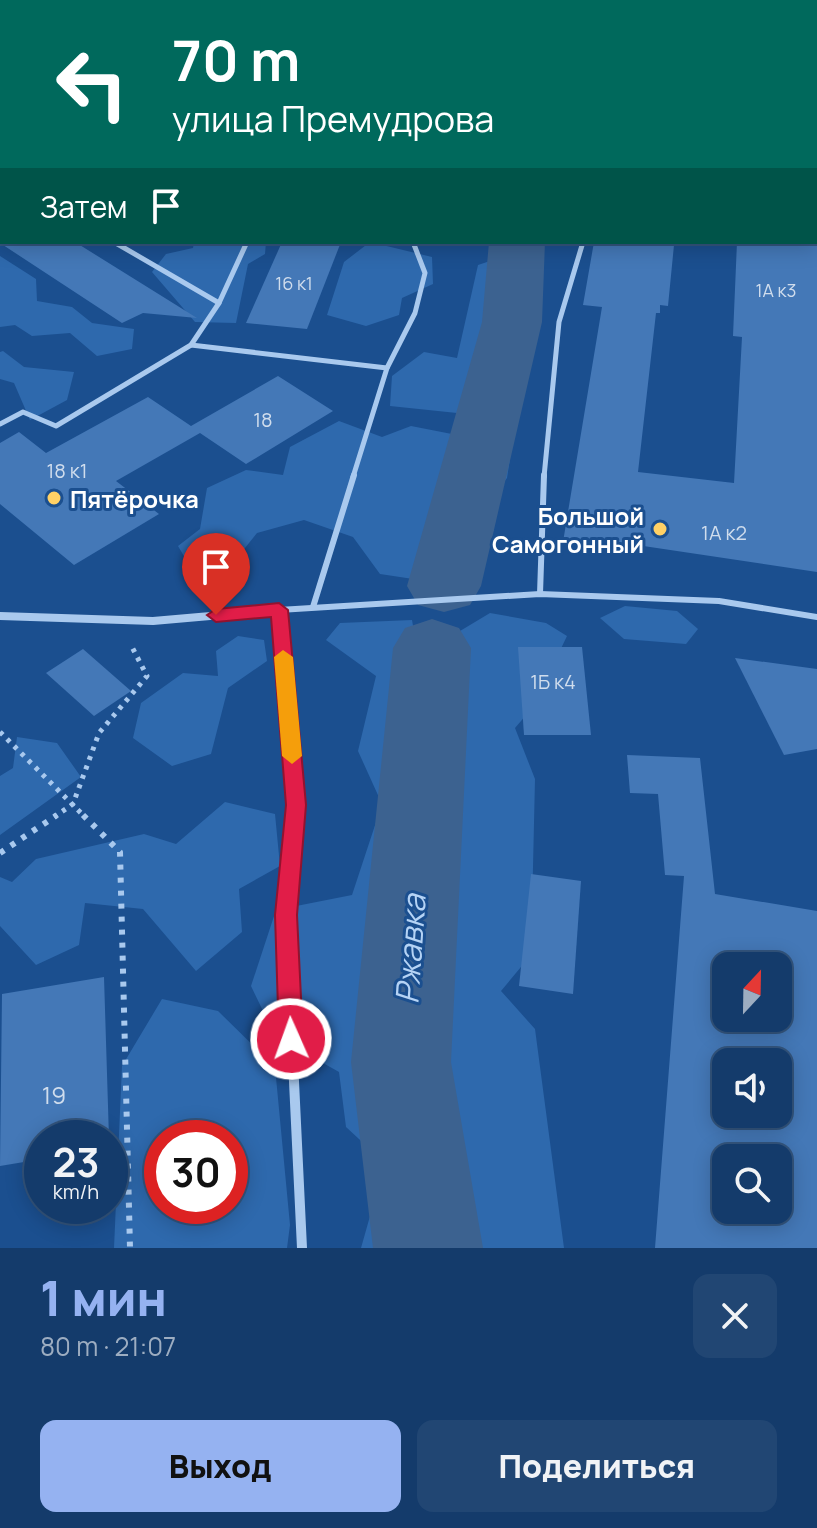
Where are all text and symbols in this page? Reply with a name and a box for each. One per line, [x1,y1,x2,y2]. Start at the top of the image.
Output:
text: 70 m [172,21,300,98]
icon: left [40,32,144,136]
text: улица Премудрова [172,94,494,143]
icon: arrive [144,184,188,228]
text: Затем [40,186,128,227]
house number: 16 к1 [275,271,313,295]
house number: 1А к3 [756,278,796,302]
house number: 18 [253,406,273,433]
house number: 18 к1 [46,457,88,484]
place label: Пятёрочка [70,482,199,515]
marker: Пятёрочка [45,489,63,507]
place label: Большой Самогонный [492,499,644,560]
house number: 1А к2 [701,519,747,546]
marker: Большой Самогонный [651,520,669,538]
pin [182,533,250,615]
icon: arrive [194,545,238,589]
house number: 1Б к4 [530,668,576,695]
water label: Ржавка [384,891,436,1005]
north arrow [712,952,792,1032]
map controls [712,952,792,1224]
position arrow [249,997,333,1081]
button: sound [712,1048,792,1128]
house number: 19 [42,1078,66,1111]
speed limit sign: 30 [144,1120,248,1224]
text: 23 [52,1134,100,1189]
button: search [712,1144,792,1224]
text: km/h [53,1178,99,1205]
text: 1 мин [40,1265,167,1330]
button: close [693,1274,777,1358]
text: 80 m · 21:07 [40,1328,176,1364]
button: Выход [40,1420,401,1512]
button: Поделиться [417,1420,777,1512]

